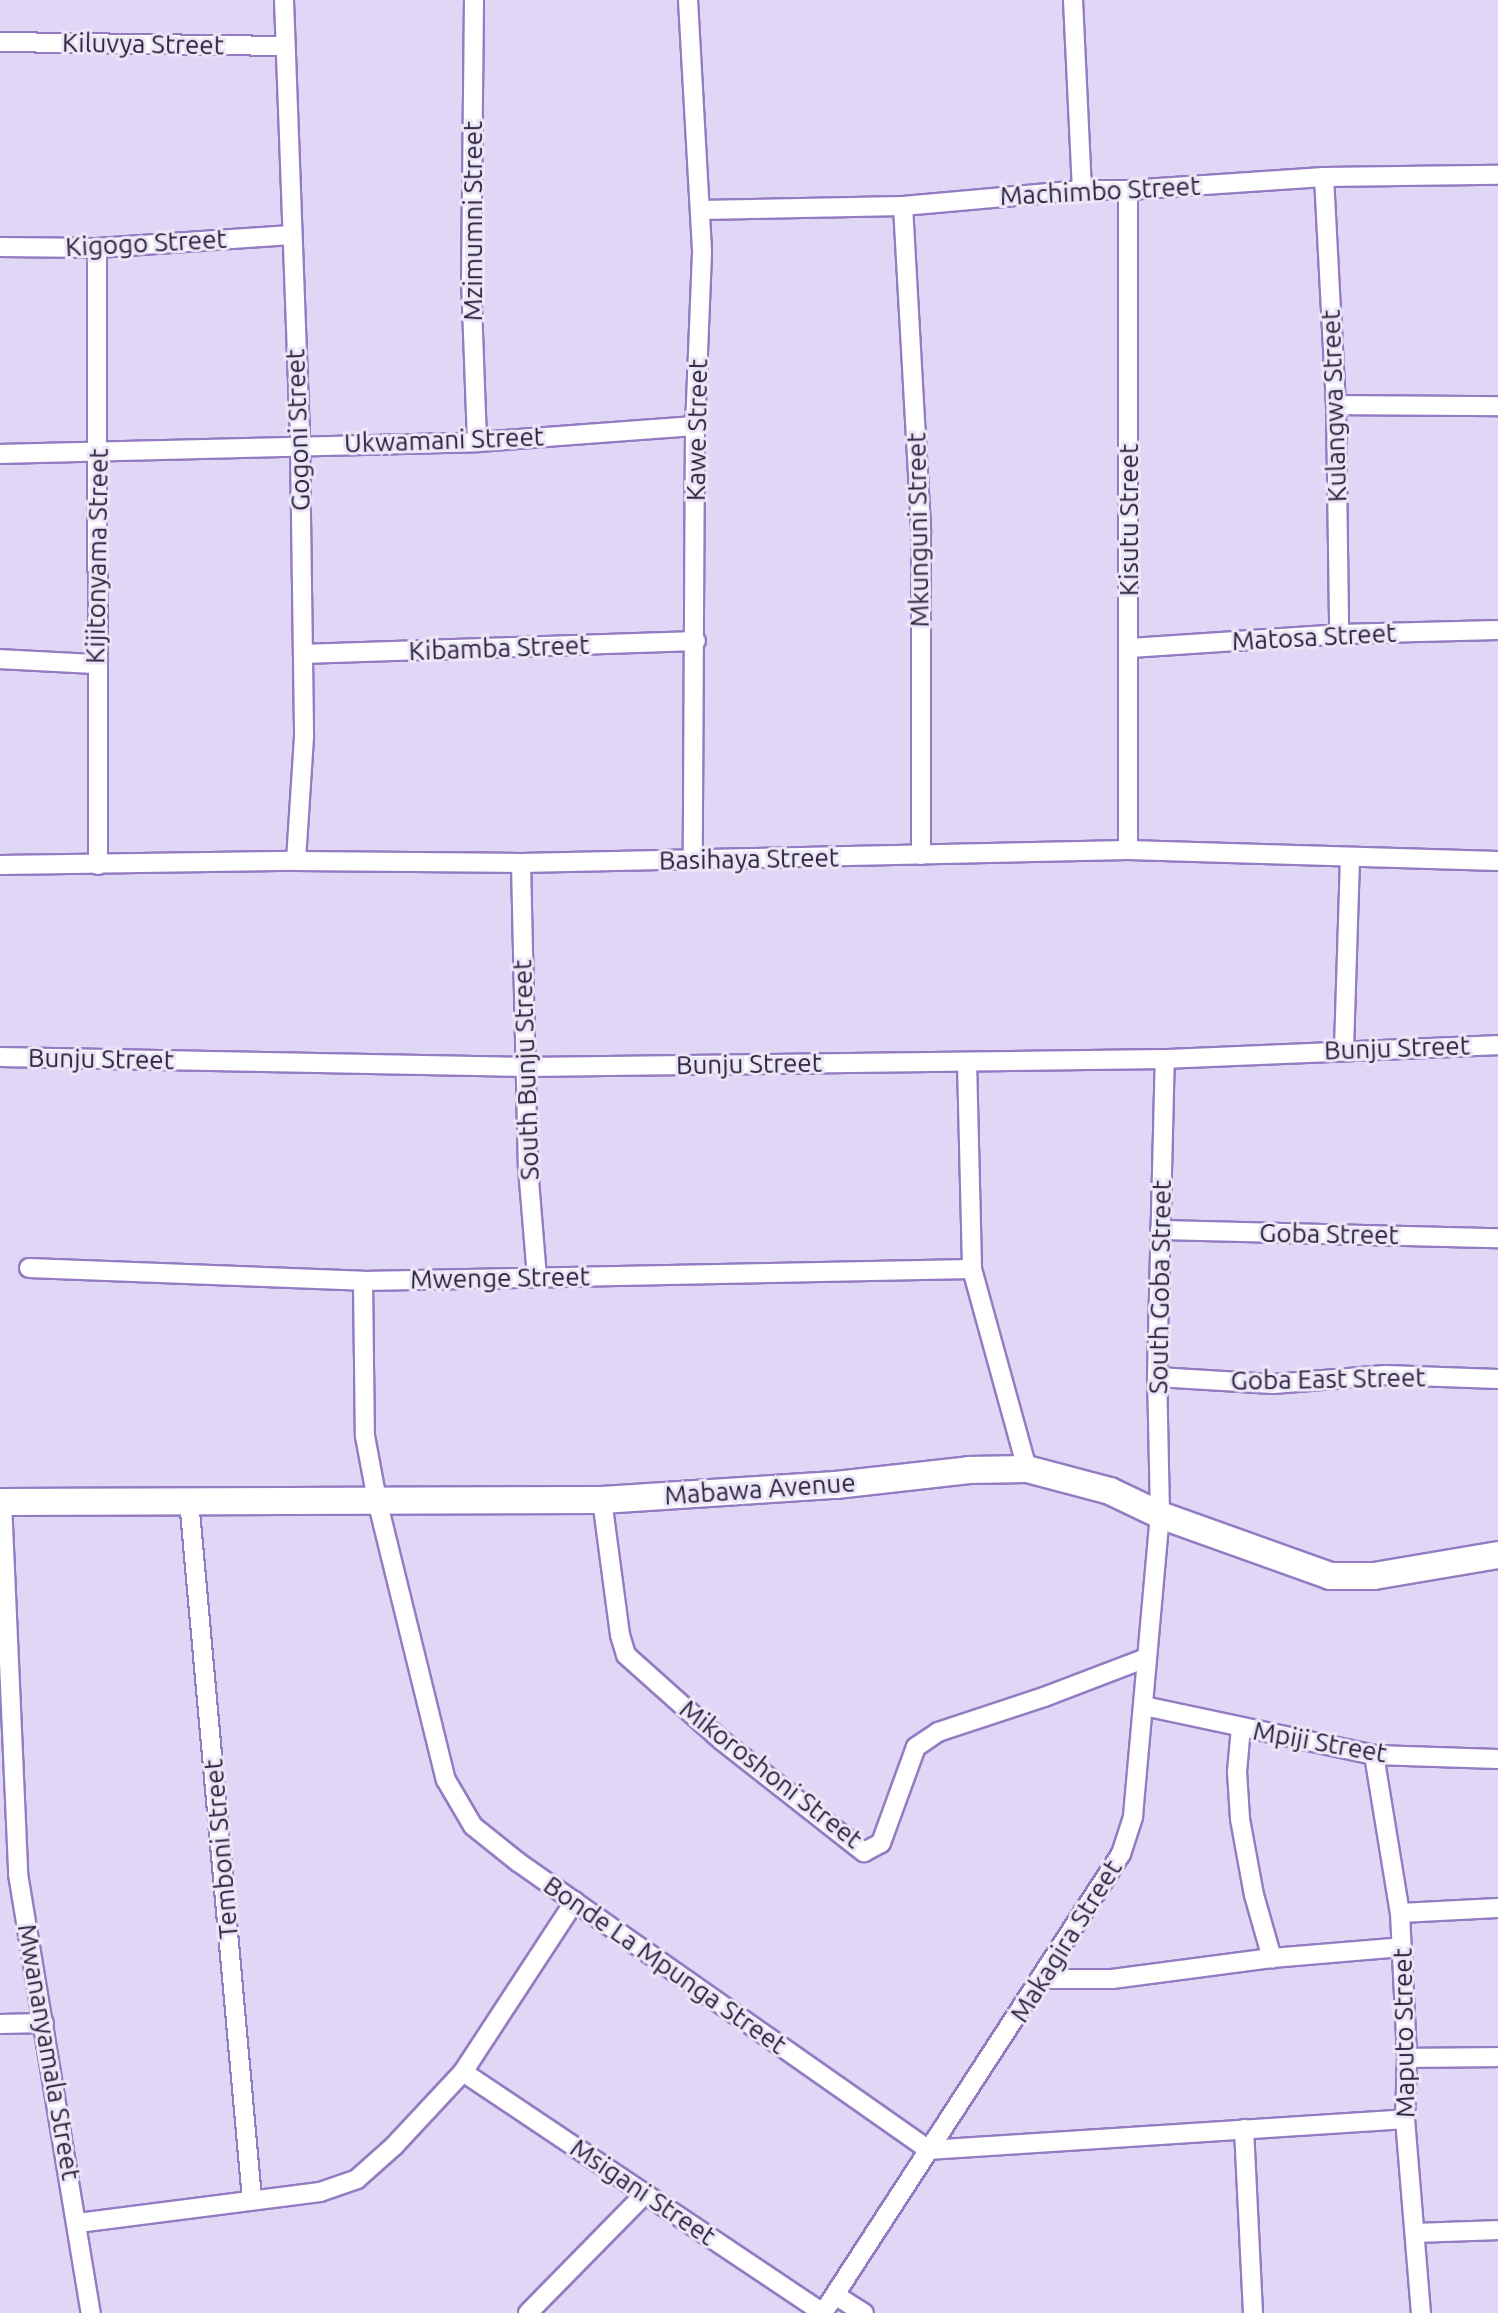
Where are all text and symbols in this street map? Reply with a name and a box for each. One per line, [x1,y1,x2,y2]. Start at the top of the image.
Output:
street label: Kiluvya Street [62,27,224,61]
street label: Mzimumni Street [457,121,489,321]
street label: Machimbo Street [999,170,1201,212]
street label: Kigogo Street [65,223,227,263]
street label: Kulangwa Street [1315,309,1353,503]
street label: Gogoni Street [280,348,316,512]
street label: Kawe Street [680,359,714,501]
street label: Ukwamani Street [344,421,544,459]
street label: Mkunguni Street [901,432,935,628]
street label: Kisutu Street [1113,444,1145,596]
street label: Kijitonyama Street [80,448,114,664]
street label: Matosa Street [1231,617,1397,657]
street label: Kibamba Street [408,629,590,667]
street label: Basihaya Street [659,842,839,876]
street label: South Bunju Street [507,959,545,1181]
street label: Bunju Street [1324,1030,1470,1066]
street label: Bunju Street [28,1042,174,1076]
street label: Bunju Street [676,1047,822,1081]
street label: South Goba Street [1143,1180,1177,1394]
street label: Goba Street [1259,1217,1399,1251]
street label: Mwenge Street [410,1261,590,1295]
street label: Goba East Street [1230,1362,1426,1396]
street label: Mabawa Avenue [663,1467,857,1511]
street label: Mikoroshoni Street [674,1693,868,1855]
street label: Mpiji Street [1251,1715,1389,1769]
street label: Temboni Street [198,1758,244,1940]
street label: Makagira Street [1004,1854,1128,2028]
street label: Bonde La Mpunga Street [538,1869,792,2061]
street label: Mwananyamala Street [11,1922,87,2182]
street label: Maputo Street [1387,1948,1421,2118]
street label: Msigani Street [565,2132,721,2252]

